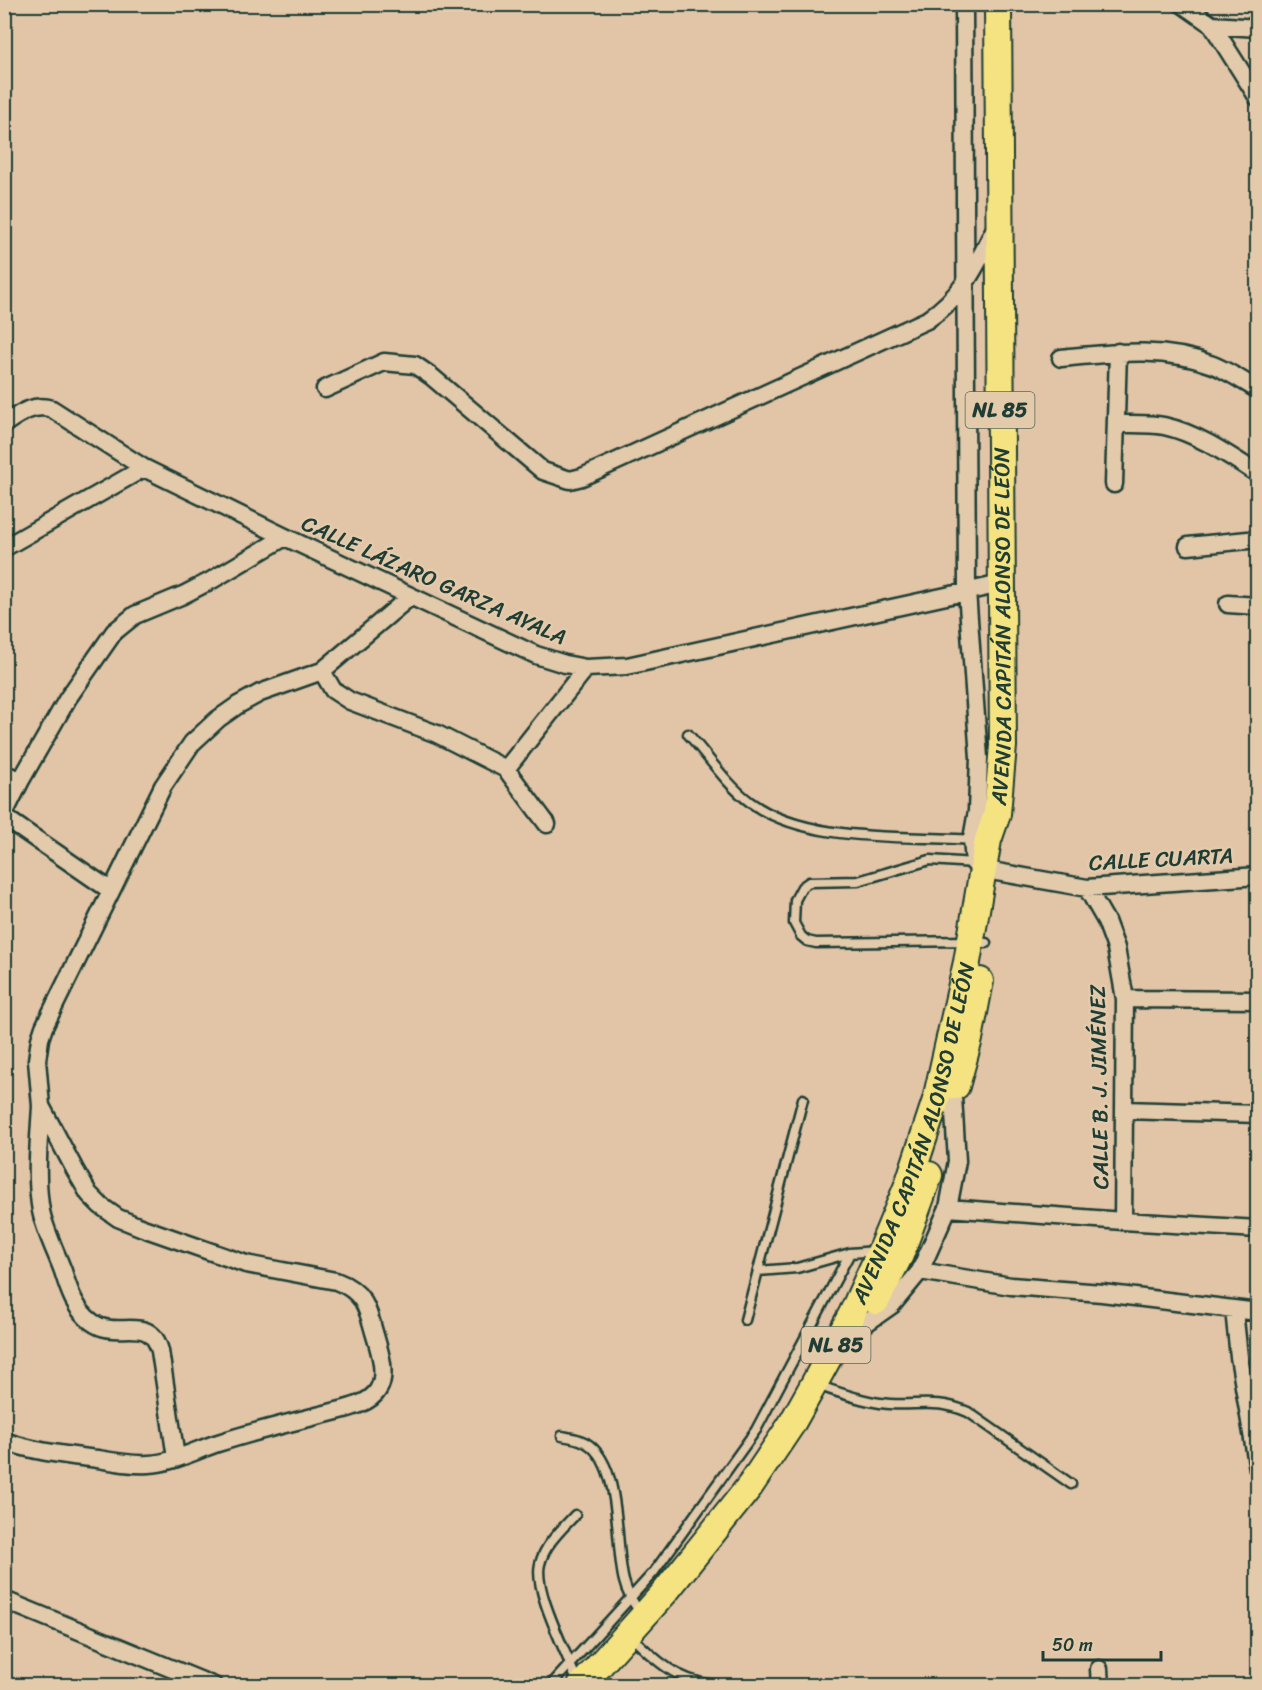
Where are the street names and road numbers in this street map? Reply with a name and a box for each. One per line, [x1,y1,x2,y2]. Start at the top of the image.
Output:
road number: NL 85 [966,392,1034,428]
street label: AVENIDA CAPITÁN ALONSO DE LEÓN [978,447,1023,808]
street label: CALLE LÁZARO GARZA AYALA [295,504,573,656]
street label: CALLE CUARTA [1088,836,1234,882]
street label: AVENIDA CAPITÁN ALONSO DE LEÓN [839,958,986,1311]
street label: CALLE B. J. JIMÉNEZ [1078,984,1120,1190]
road number: NL 85 [802,1327,870,1363]

